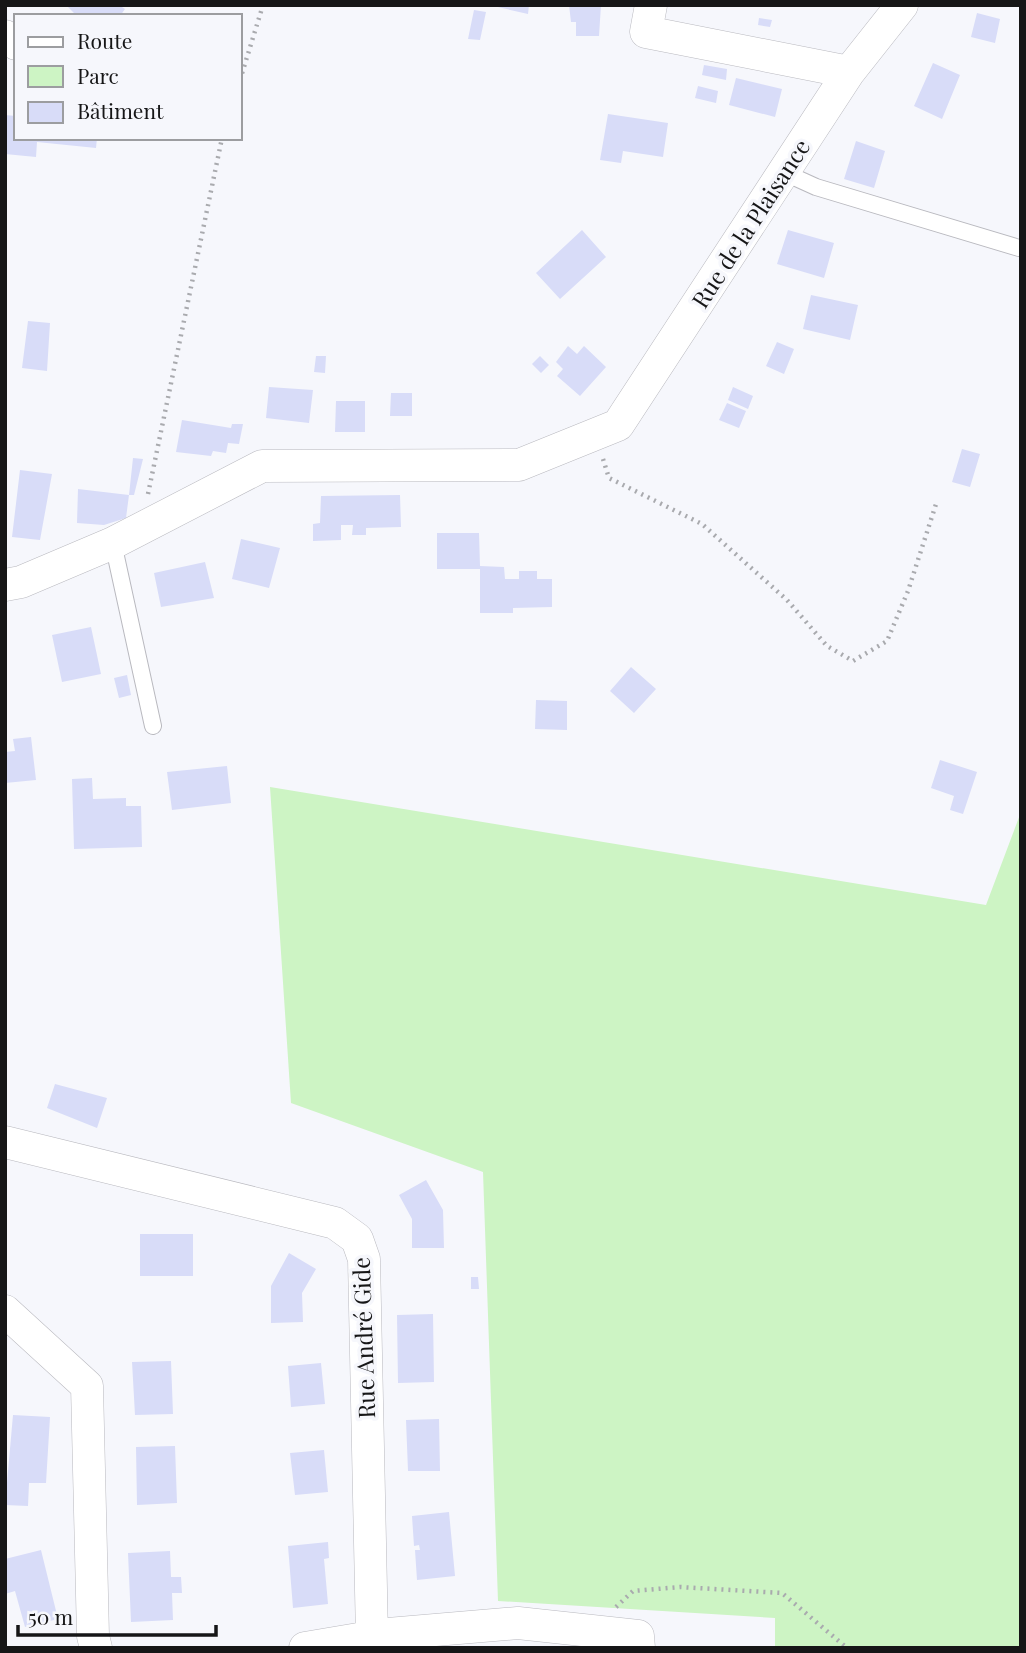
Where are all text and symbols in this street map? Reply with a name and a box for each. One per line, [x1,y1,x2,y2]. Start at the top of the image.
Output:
legend [14,14,242,140]
text: Route [77,26,132,54]
text: Parc [77,61,119,89]
text: Bâtiment [77,96,164,124]
street label: Rue de la Plaisance [684,133,816,313]
street label: Rue André Gide [345,1257,381,1419]
scale bar [18,1594,215,1638]
text: 50 m [28,1602,74,1630]

